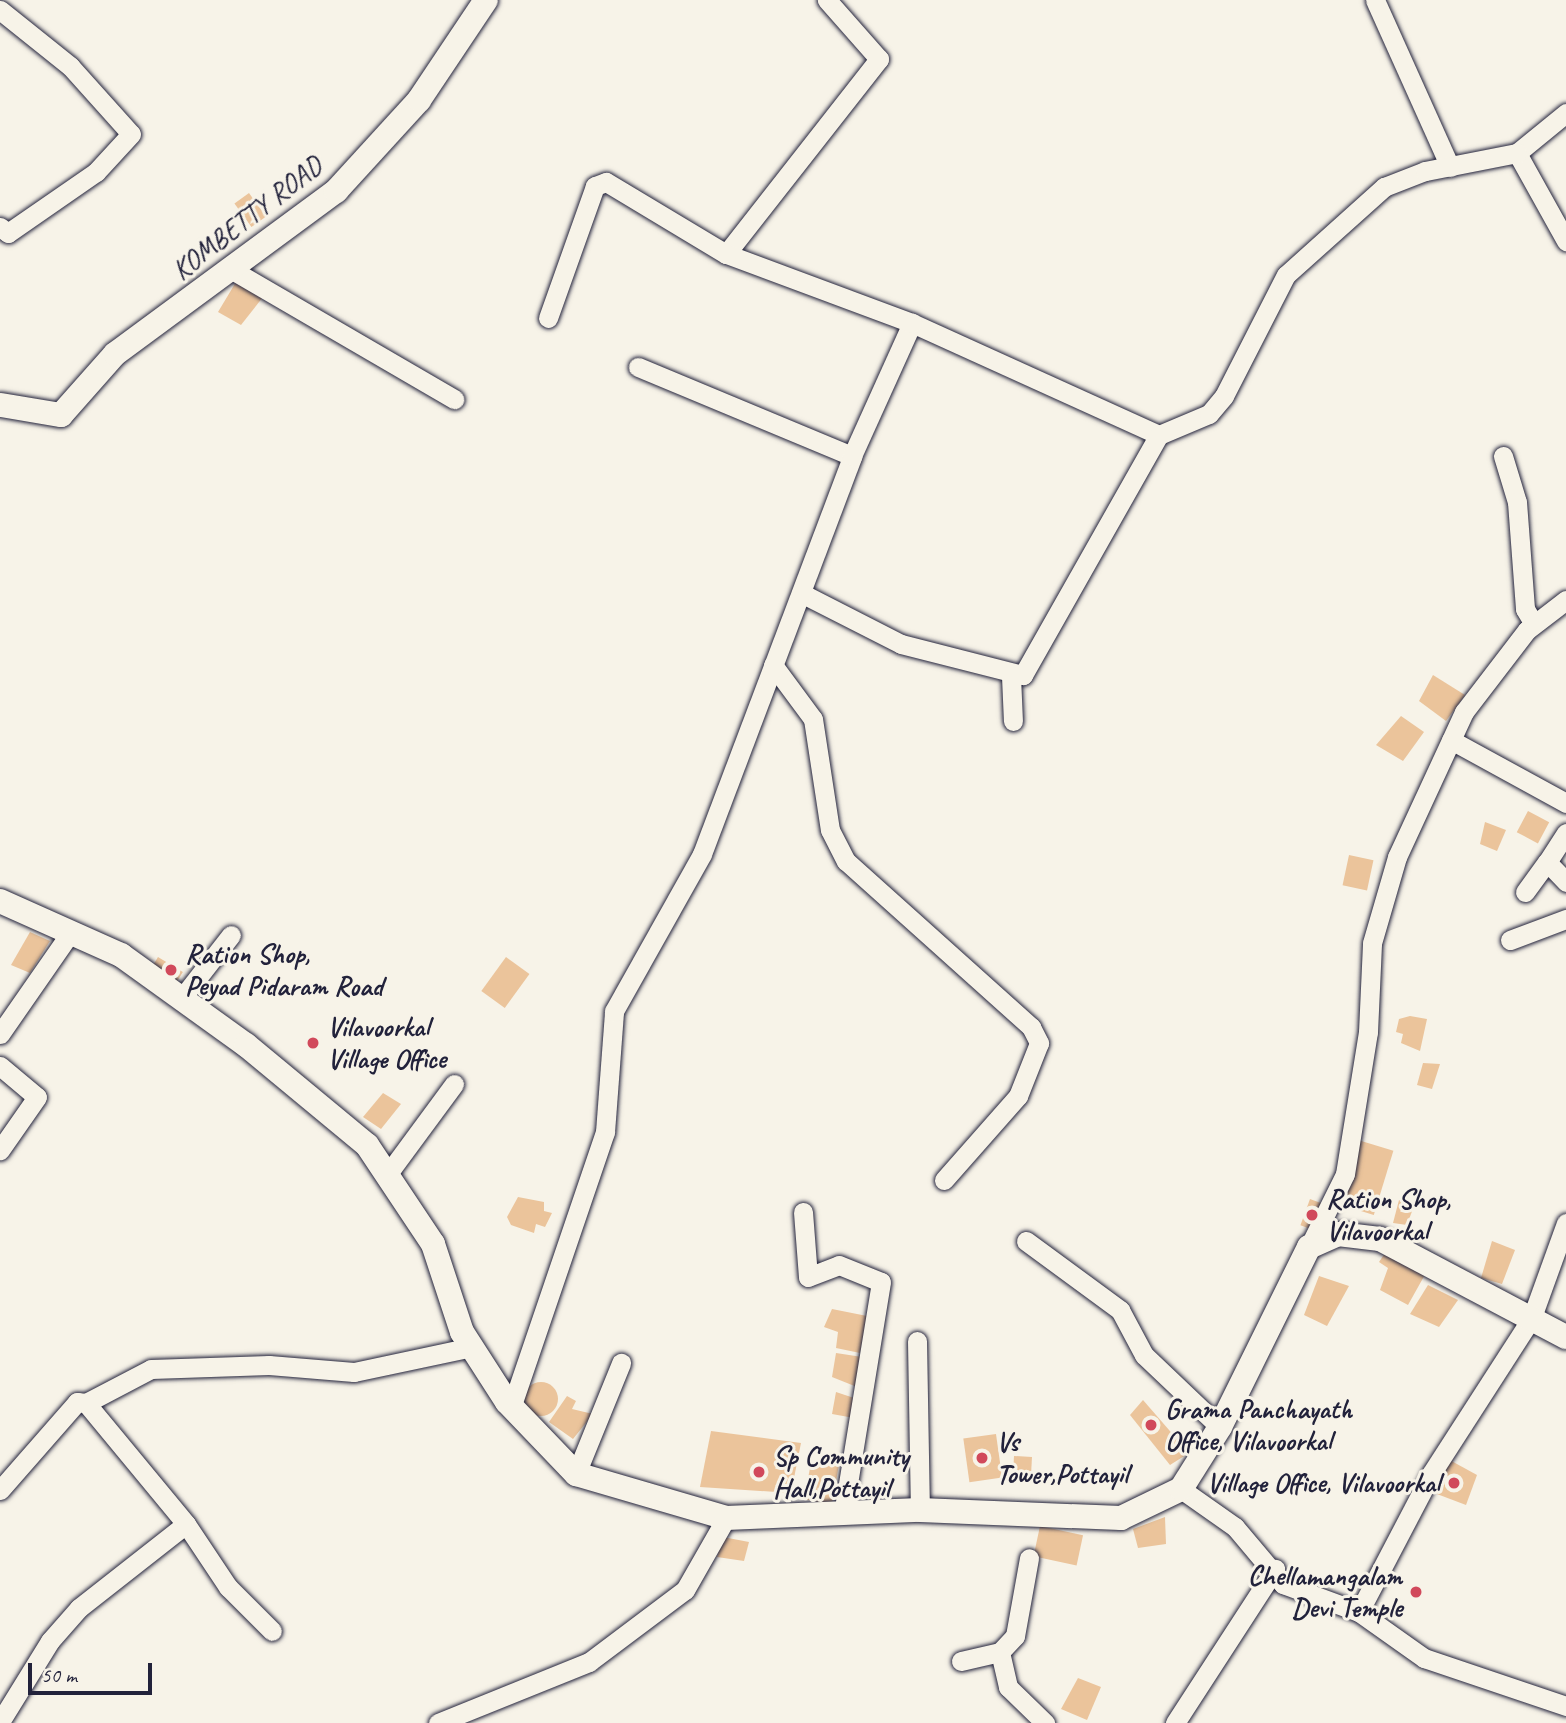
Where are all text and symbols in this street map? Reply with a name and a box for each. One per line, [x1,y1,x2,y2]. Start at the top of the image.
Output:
street label: KOMBETTY ROAD [165,149,329,287]
place label: Ration Shop, Peyad Pidaram Road [185,937,380,1003]
marker: Ration Shop, Peyad Pidaram Road [163,962,179,978]
place label: Vilavoorkal Village Office [327,1010,446,1076]
marker: Vilavoorkal Village Office [305,1035,321,1051]
place label: Ration Shop, Vilavoorkal [1326,1182,1452,1248]
marker: Ration Shop, Vilavoorkal [1304,1207,1320,1223]
place label: Grama Panchayath Office, Vilavoorkal [1165,1392,1352,1458]
marker: Grama Panchayath Office, Vilavoorkal [1143,1417,1159,1433]
place label: Vs Tower,Pottayil [996,1425,1128,1491]
place label: Sp Community Hall,Pottayil [773,1439,908,1505]
marker: Vs Tower,Pottayil [974,1450,990,1466]
marker: Sp Community Hall,Pottayil [751,1464,767,1480]
place label: Village Office, Vilavoorkal [1206,1466,1440,1500]
marker: Village Office, Vilavoorkal [1446,1475,1462,1491]
place label: Chellamangalam Devi Temple [1248,1559,1402,1625]
marker: Chellamangalam Devi Temple [1408,1584,1424,1600]
scale bar [32,1650,156,1694]
text: 50 m [41,1662,77,1688]

